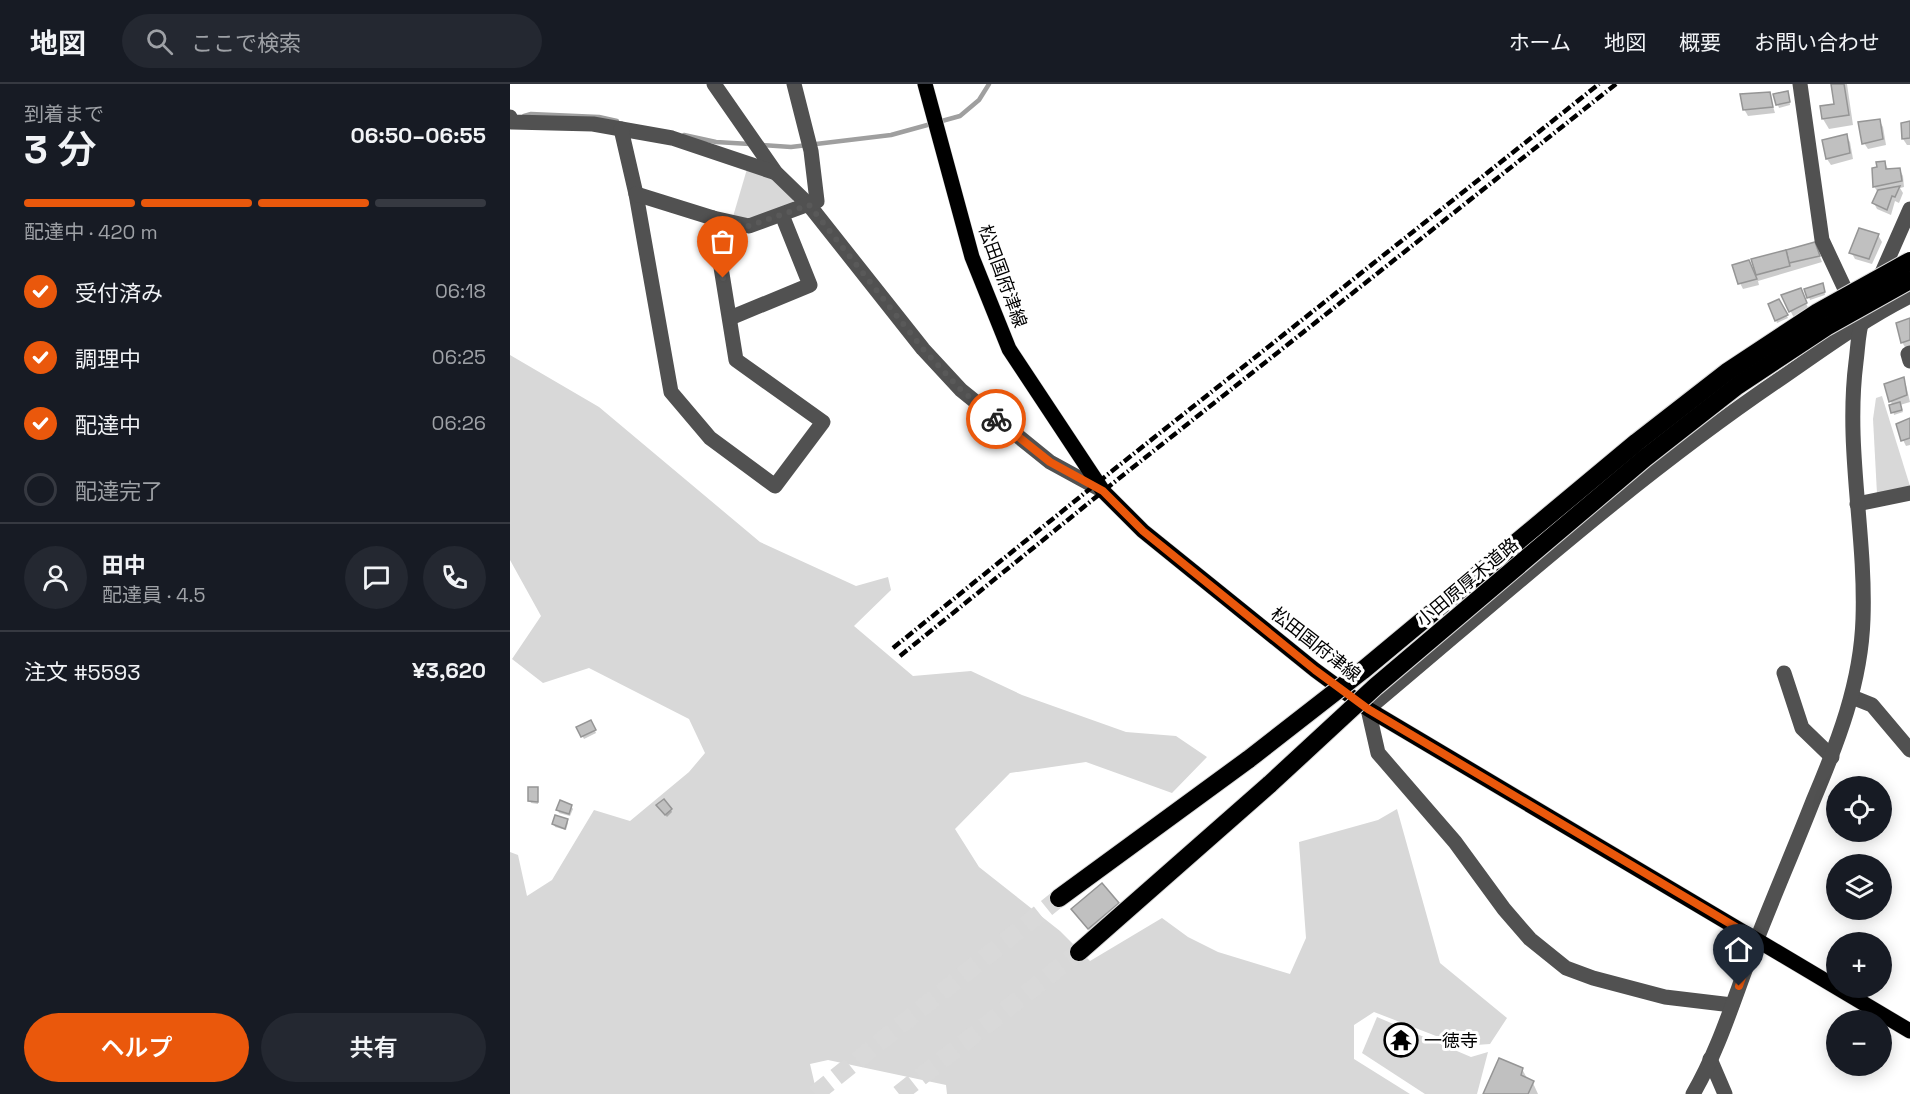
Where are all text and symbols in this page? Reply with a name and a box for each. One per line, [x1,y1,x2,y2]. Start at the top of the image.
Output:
search box [122,14,542,68]
text: 地図 [30,25,86,61]
icon: search [143,25,176,58]
text: ここで検索 [191,29,301,57]
text: ホーム [1509,29,1571,56]
text: 地図 [1604,29,1646,56]
text: 概要 [1679,29,1721,56]
text: お問い合わせ [1754,29,1880,56]
text: 到着まで [24,101,104,127]
text: 06:50–06:55 [350,121,486,149]
text: 3 分 [24,125,97,174]
pin [697,216,748,278]
text: 配達中 · 420 m [24,219,158,245]
street label: 松田国府津線 [974,221,1032,331]
icon: bag [706,225,739,258]
icon: check [24,275,57,308]
text: 06:18 [435,278,486,304]
text: 受付済み [75,279,163,307]
icon: check [24,341,57,374]
text: 06:25 [432,344,486,370]
text: 調理中 [75,345,141,373]
courier [966,389,1026,449]
icon: bike [980,403,1013,436]
icon: check [24,407,57,440]
text: 06:26 [432,410,486,436]
text: 配達中 [75,411,141,439]
text: 配達完了 [75,477,163,505]
street label: 小田原厚木道路 [1411,533,1523,631]
button: person [24,546,87,609]
button: chat [345,546,408,609]
button: phone [423,546,486,609]
text: 田中 [102,551,146,579]
text: 配達員 · 4.5 [102,582,206,608]
street label: 松田国府津線 [1266,602,1366,686]
text: ¥3,620 [412,656,486,684]
text: 注文 #5593 [24,658,141,686]
map controls [1826,776,1892,1076]
button: locate [1826,776,1892,842]
button: layers [1826,854,1892,920]
pin [1713,924,1764,986]
button: + [1826,932,1892,998]
icon: home [1722,933,1755,966]
button: − [1826,1010,1892,1076]
button: ヘルプ [24,1013,249,1082]
button: 共有 [261,1013,486,1082]
temple icon: 一徳寺 [1383,1022,1419,1058]
place label: 一徳寺 [1424,1029,1478,1052]

